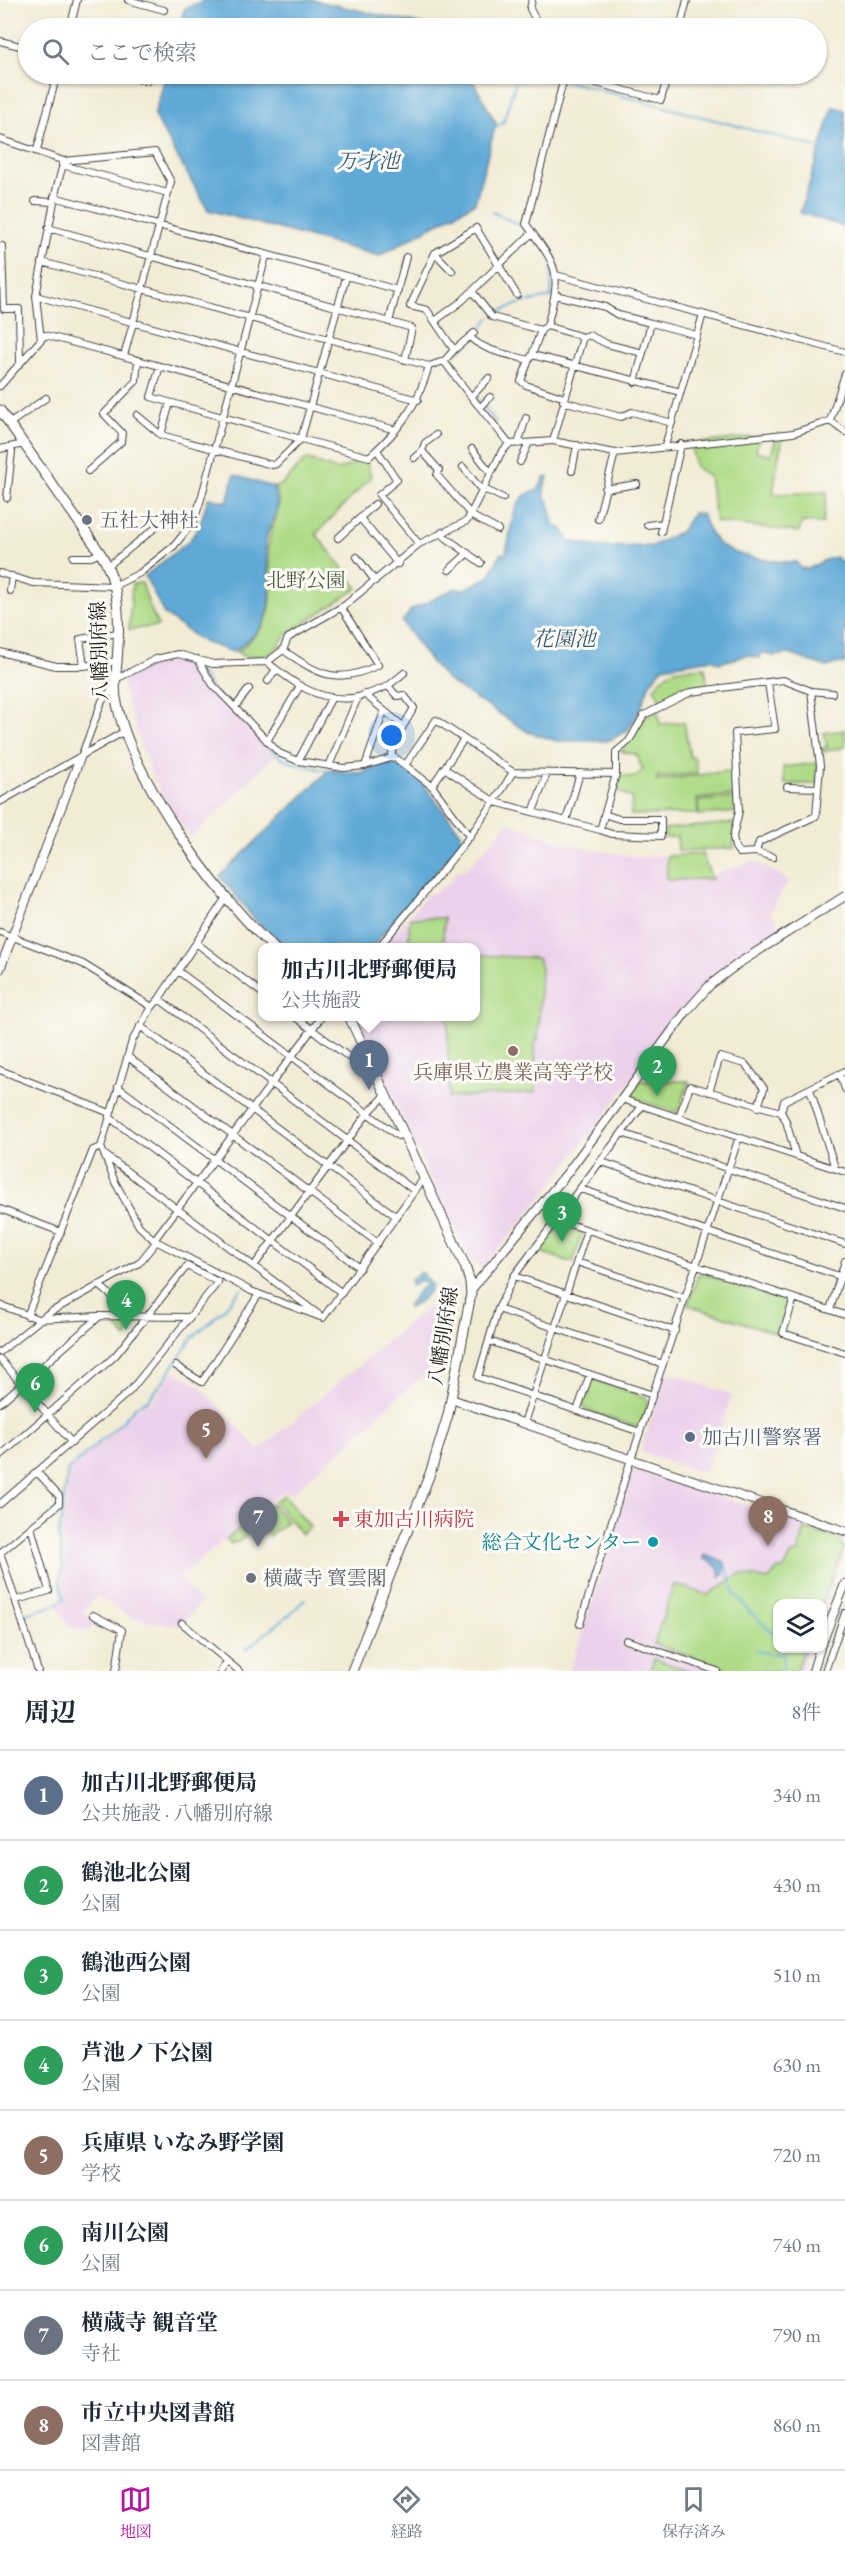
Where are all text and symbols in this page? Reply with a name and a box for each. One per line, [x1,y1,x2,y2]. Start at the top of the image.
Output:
search box [18,18,827,84]
icon: search [39,35,72,68]
text: ここで検索 [87,38,197,67]
water label: 万才池 [337,147,401,174]
place label: 五社大神社 [99,507,199,533]
marker: 五社大神社 [80,513,94,527]
park label: 北野公園 [266,567,346,593]
street label: 八幡別府線 [84,601,114,701]
water label: 花園池 [533,625,597,652]
your location [377,721,406,750]
popup [258,943,480,1021]
text: 加古川北野郵便局 [281,955,457,984]
text: 公共施設 [281,987,361,1013]
pin: 1 [350,1040,388,1090]
marker: 兵庫県立農業高等学校 [506,1044,520,1058]
pin: 2 [638,1046,676,1096]
place label: 兵庫県立農業高等学校 [413,1059,613,1085]
pin: 3 [542,1192,582,1242]
pin: 4 [106,1280,146,1330]
street label: 八幡別府線 [422,1285,464,1387]
pin: 6 [15,1364,54,1413]
pin: 5 [186,1410,226,1459]
place label: 加古川警察署 [702,1424,822,1450]
marker: 加古川警察署 [683,1430,697,1444]
pin: 8 [748,1496,788,1546]
pin: 7 [238,1498,278,1547]
place label: 東加古川病院 [354,1506,474,1532]
marker: 東加古川病院 [332,1510,350,1528]
place label: 総合文化センター [482,1529,641,1555]
marker: 総合文化センター [646,1535,660,1549]
place label: 横蔵寺 寳雲閣 [263,1565,387,1591]
marker: 横蔵寺 寳雲閣 [244,1571,258,1585]
map controls [773,1599,827,1653]
button: layers [773,1599,827,1653]
text: 周辺 [24,1695,76,1729]
text: 8件 [791,1699,821,1725]
text: 加古川北野郵便局 [81,1768,257,1797]
text: 1 [38,1782,49,1808]
text: 340 m [773,1782,821,1808]
text: 公共施設 · 八幡別府線 [81,1800,273,1826]
text: 鶴池北公園 [81,1858,191,1887]
text: 2 [38,1872,49,1898]
text: 430 m [773,1872,821,1898]
text: 公園 [81,1890,121,1916]
text: 鶴池西公園 [81,1948,191,1977]
text: 3 [38,1962,49,1988]
text: 510 m [773,1962,821,1988]
text: 公園 [81,1980,121,2006]
text: 芦池ノ下公園 [81,2038,213,2067]
text: 4 [38,2052,49,2078]
text: 630 m [773,2052,821,2078]
text: 公園 [81,2070,121,2096]
text: 兵庫県 いなみ野学園 [81,2128,284,2157]
text: 5 [38,2142,49,2168]
text: 720 m [773,2142,821,2168]
text: 学校 [81,2160,121,2186]
text: 南川公園 [81,2218,169,2247]
text: 6 [38,2232,49,2258]
text: 740 m [773,2232,821,2258]
text: 公園 [81,2250,121,2276]
text: 横蔵寺 観音堂 [81,2308,218,2337]
text: 7 [38,2322,49,2348]
text: 790 m [773,2322,821,2348]
text: 寺社 [81,2340,121,2366]
text: 市立中央図書館 [81,2398,235,2427]
text: 8 [38,2412,49,2438]
text: 860 m [773,2412,821,2438]
text: 図書館 [81,2430,141,2456]
tab: 地図 [119,2483,152,2542]
tab: 経路 [390,2483,423,2542]
tab: 保存済み [662,2483,726,2542]

